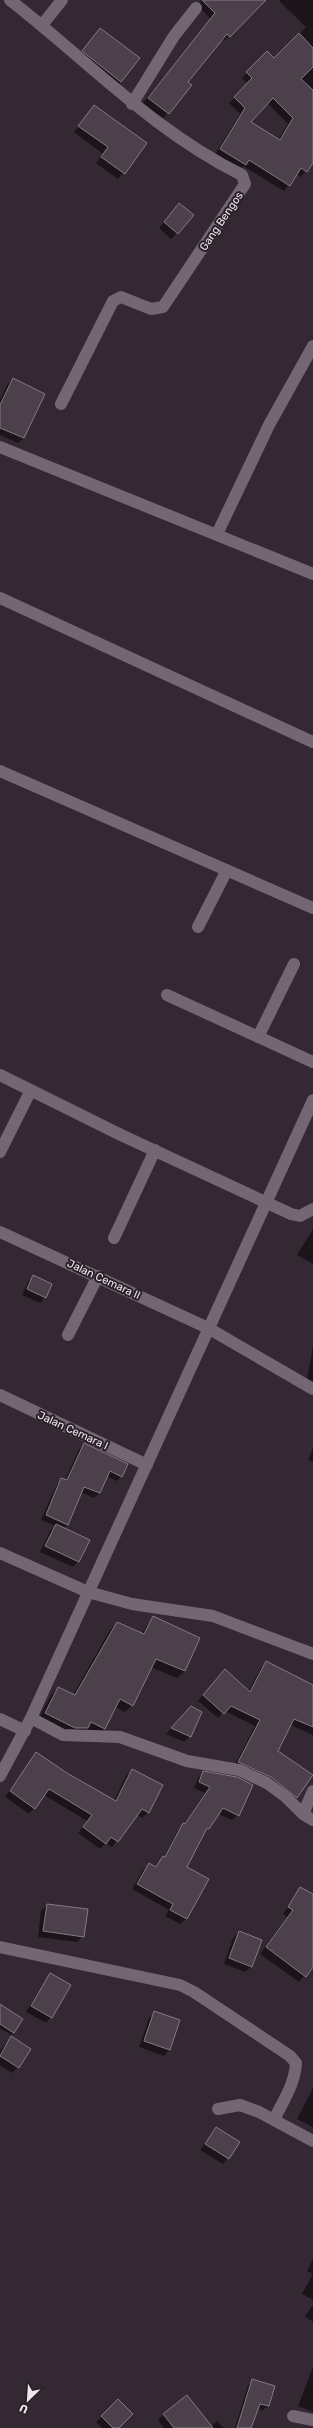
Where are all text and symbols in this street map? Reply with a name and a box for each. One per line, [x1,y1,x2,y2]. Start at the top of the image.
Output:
street label: Gang Bengos [197,189,246,253]
street label: Jalan Cemara II [65,1257,142,1302]
street label: Jalan Cemara I [35,1408,110,1452]
north arrow [8,2380,48,2420]
text: U [18,2401,30,2416]

